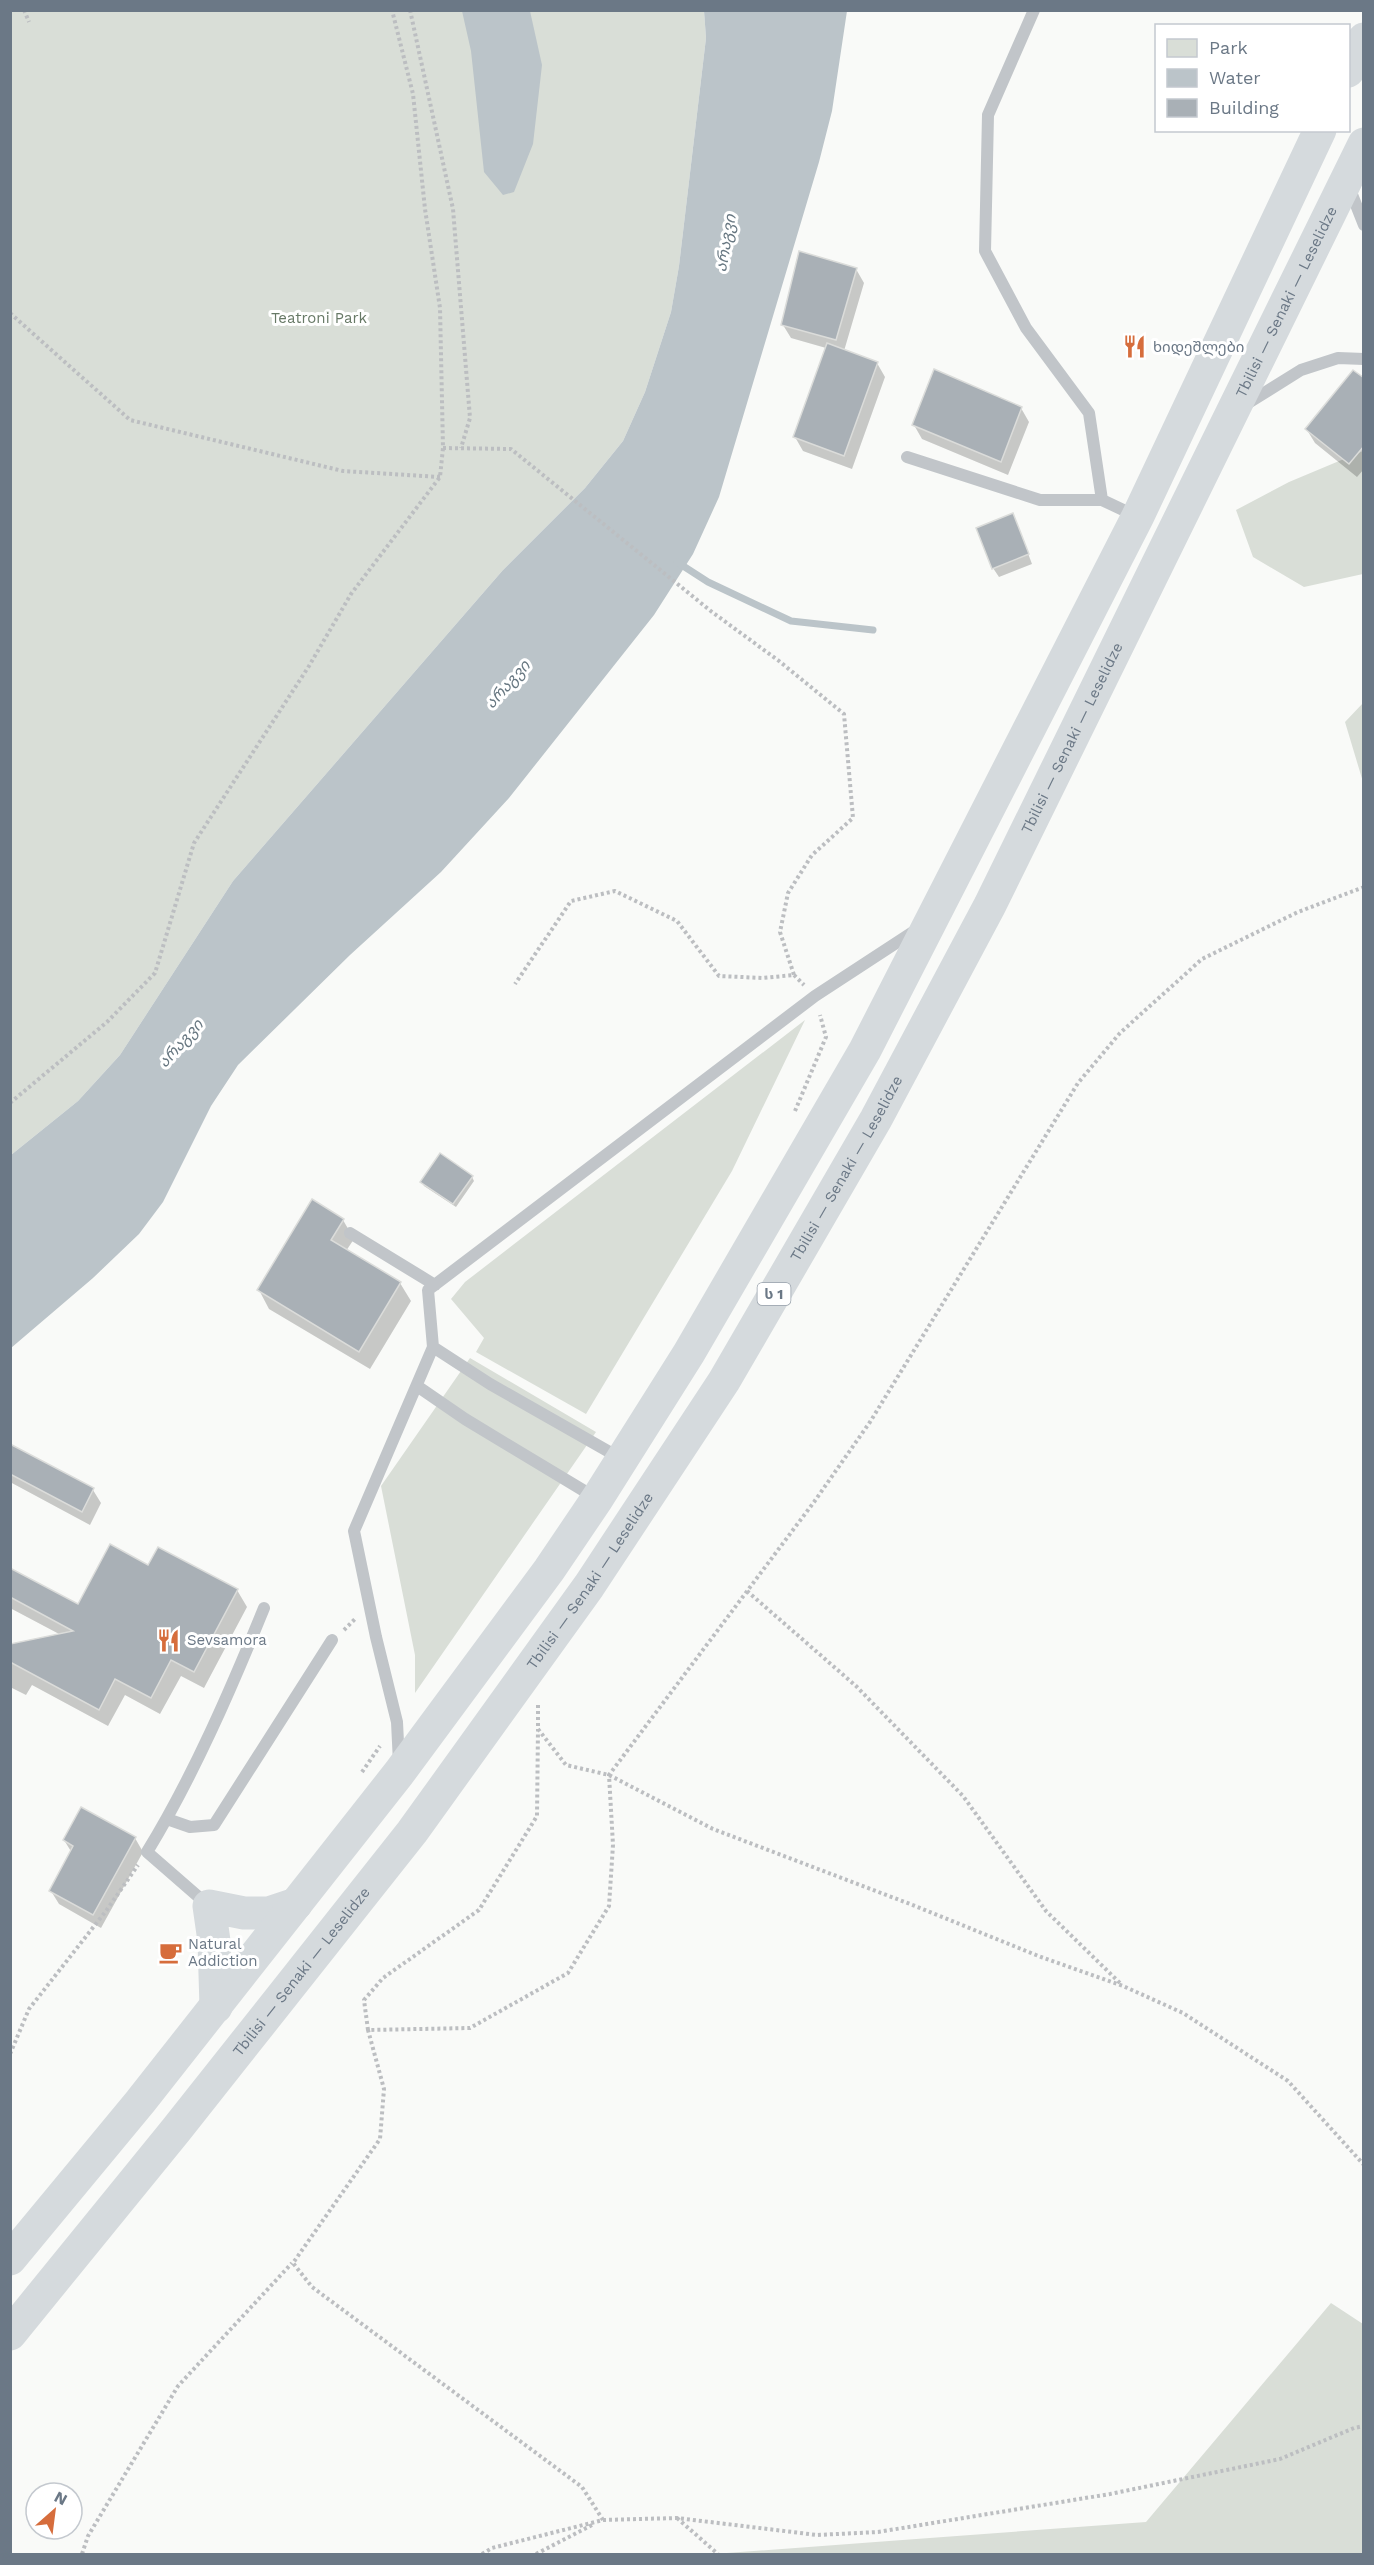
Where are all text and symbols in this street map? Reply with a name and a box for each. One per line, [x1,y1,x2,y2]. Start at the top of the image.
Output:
legend [1155,24,1350,132]
text: Park [1209,37,1248,58]
text: Water [1209,67,1261,88]
text: Building [1209,97,1279,118]
street label: Tbilisi — Senaki — Leselidze [1232,203,1341,400]
water label: არაგვი [711,212,740,273]
park label: Teatroni Park [271,309,368,327]
restaurant icon: ხიდეშლები [1122,334,1148,360]
place label: ხიდეშლები [1153,338,1244,356]
street label: Tbilisi — Senaki — Leselidze [1017,640,1127,837]
water label: არაგვი [481,656,534,712]
water label: არაგვი [154,1015,207,1071]
street label: Tbilisi — Senaki — Leselidze [786,1073,906,1264]
road number: ს 1 [758,1283,790,1305]
street label: Tbilisi — Senaki — Leselidze [523,1489,657,1673]
restaurant icon: Sevsamora [156,1627,182,1653]
place label: Sevsamora [187,1631,267,1649]
street label: Tbilisi — Senaki — Leselidze [229,1883,374,2060]
place label: Natural Addiction [188,1935,258,1970]
cafe icon: Natural Addiction [157,1940,183,1966]
north arrow [24,2481,84,2541]
text: N [51,2487,71,2509]

